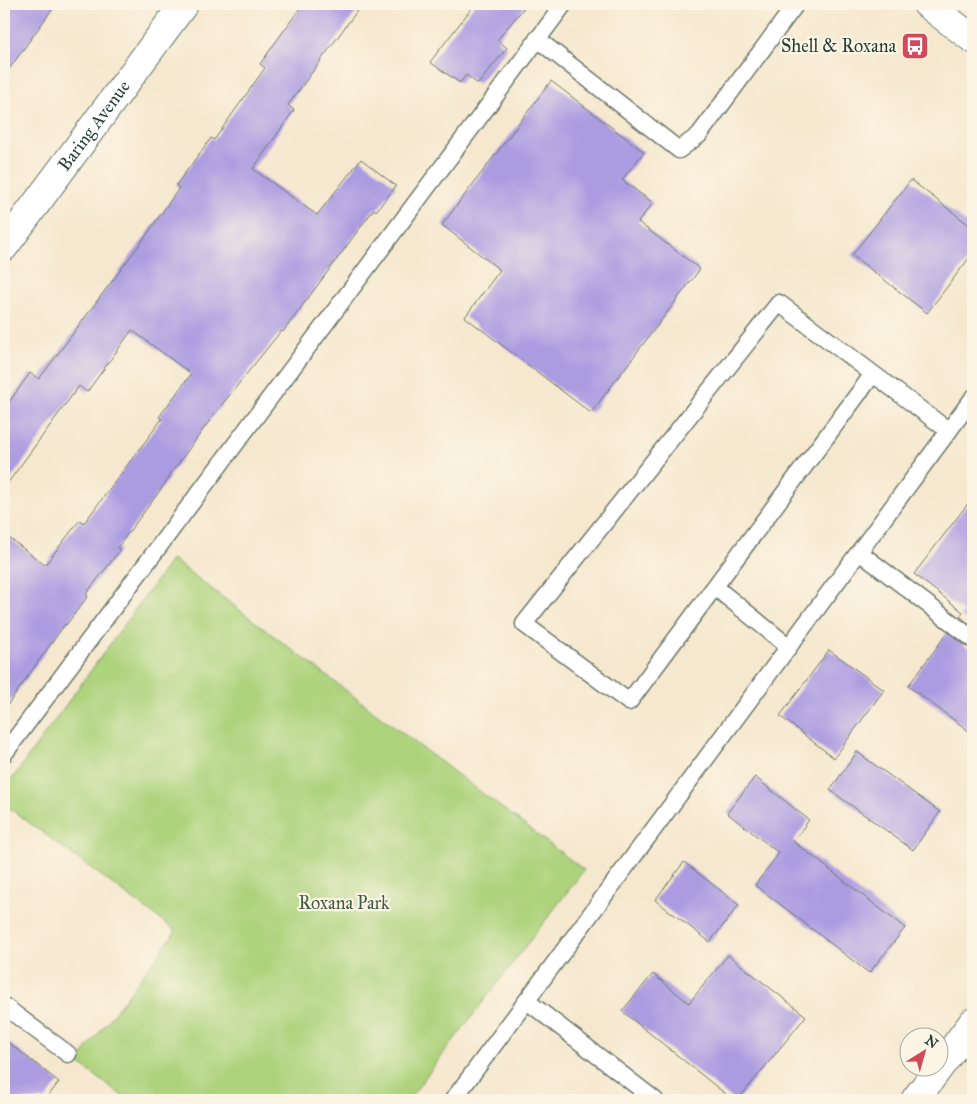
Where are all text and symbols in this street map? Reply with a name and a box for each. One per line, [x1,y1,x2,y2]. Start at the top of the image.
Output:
bus stop icon: Shell & Roxana [900,31,930,61]
place label: Shell & Roxana [781,35,896,57]
street label: Baring Avenue [53,76,135,175]
park label: Roxana Park [299,892,390,914]
north arrow [900,1026,950,1076]
text: N [922,1032,941,1052]

